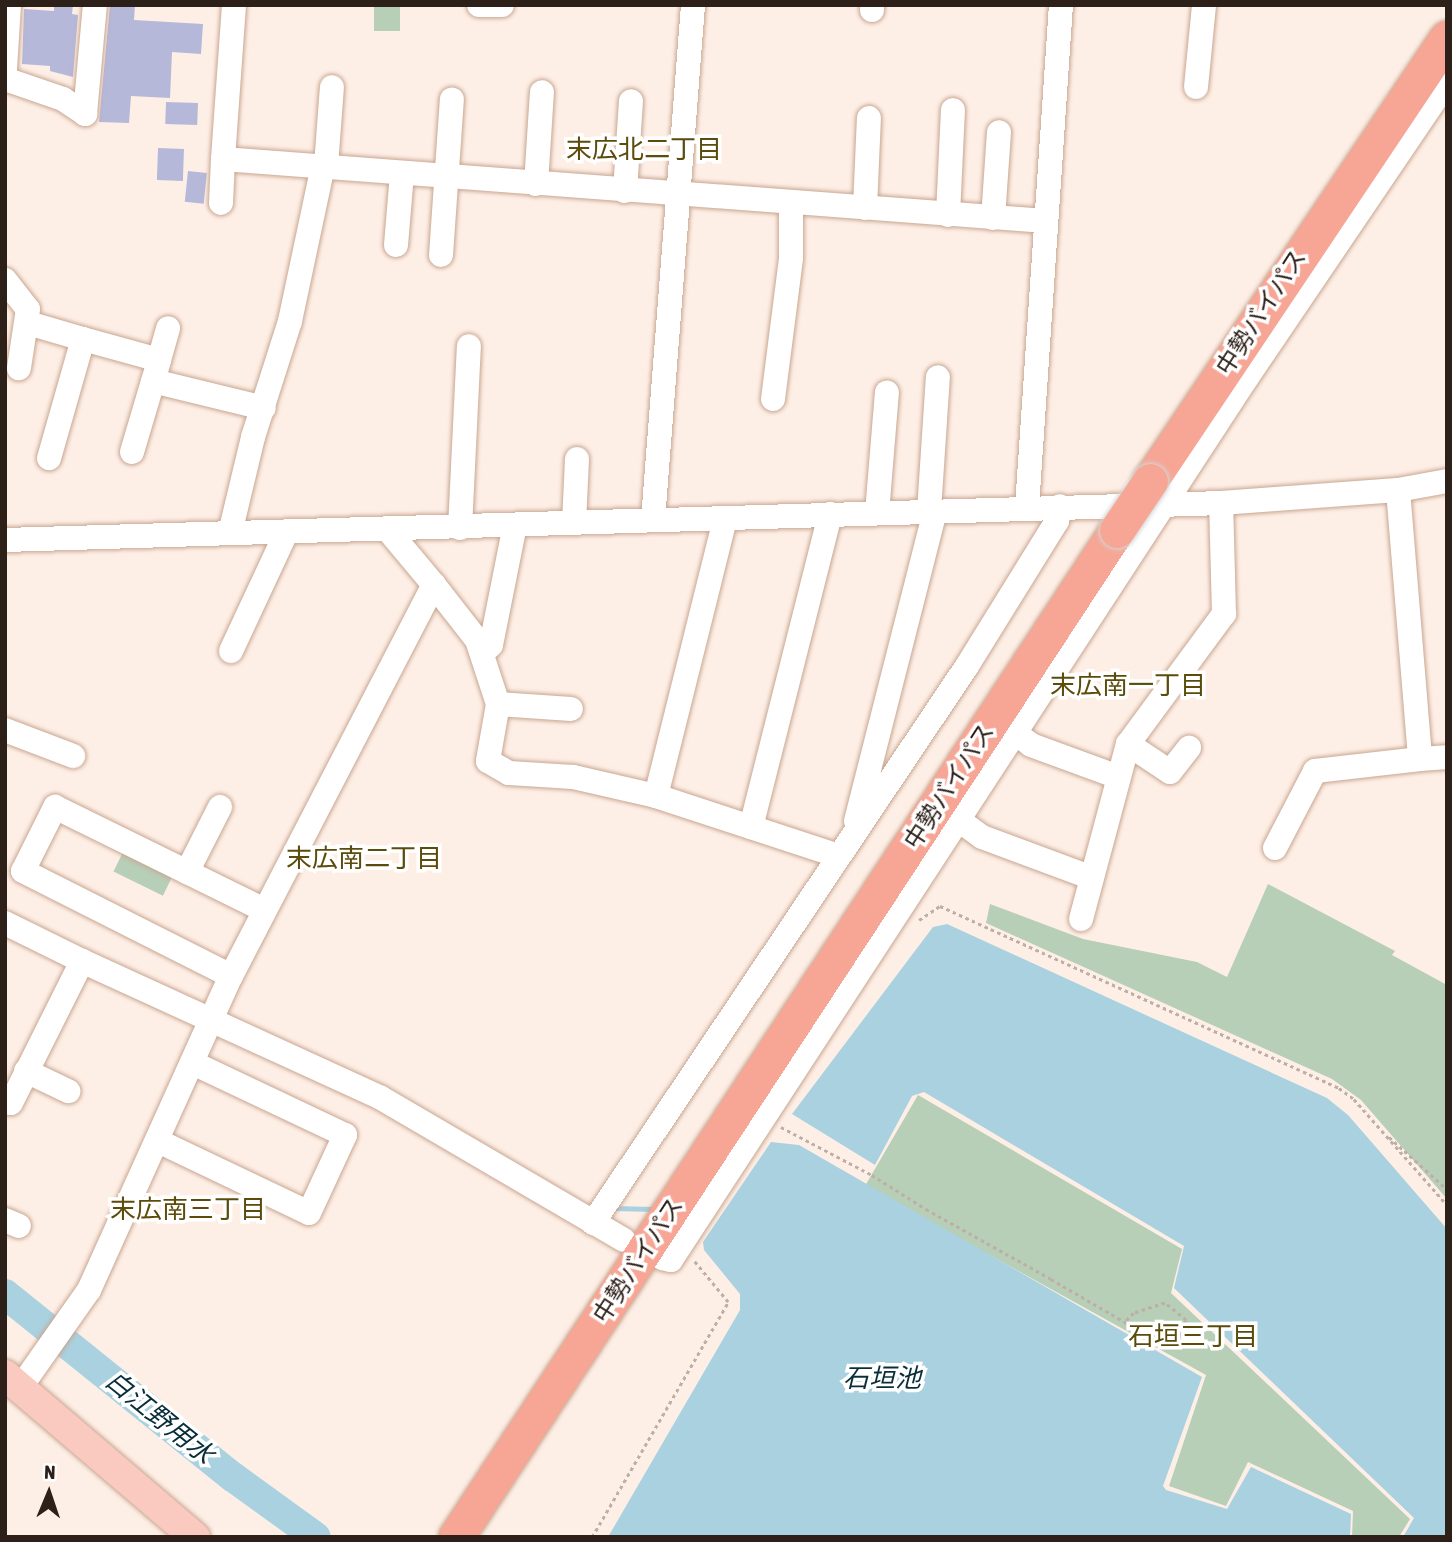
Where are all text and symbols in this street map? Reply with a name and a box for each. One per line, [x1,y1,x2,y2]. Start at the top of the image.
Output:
district label: 末広北二丁目 [566,134,722,166]
street label: 中勢バイパス [1210,244,1312,380]
district label: 末広南一丁目 [1050,670,1206,702]
street label: 中勢バイパス [898,718,1000,854]
district label: 末広南二丁目 [286,843,442,875]
street label: 中勢バイパス [587,1192,689,1328]
district label: 末広南三丁目 [110,1194,266,1226]
district label: 石垣三丁目 [1128,1321,1258,1353]
water label: 石垣池 [843,1363,921,1395]
water label: 白江野用水 [99,1365,219,1471]
north arrow [14,1458,84,1528]
text: N [44,1461,56,1483]

